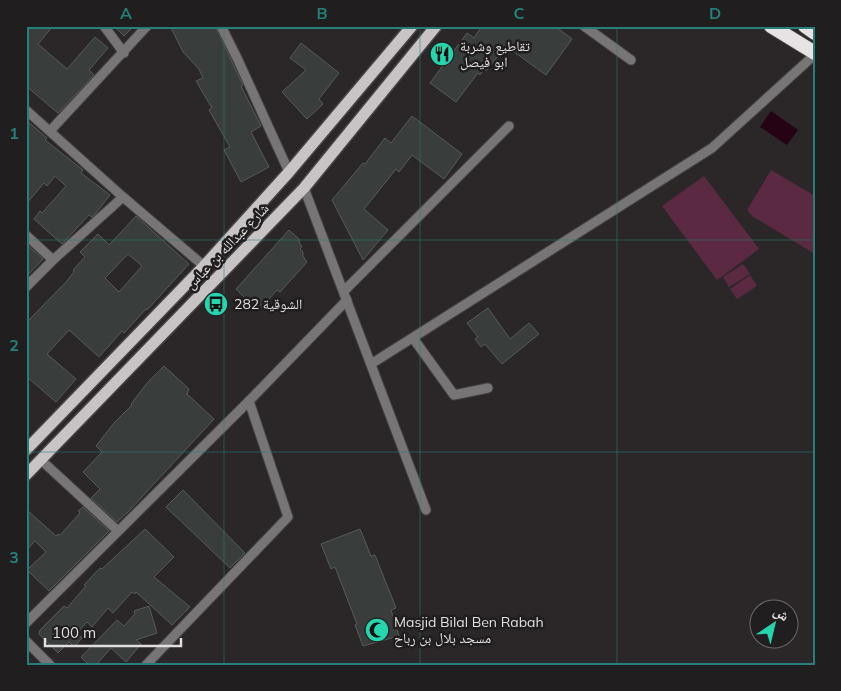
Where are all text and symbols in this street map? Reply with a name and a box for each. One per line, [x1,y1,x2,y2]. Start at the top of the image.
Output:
text: A [120,3,132,23]
text: B [316,3,328,23]
text: C [514,3,525,23]
text: D [709,3,721,23]
place label: تقاطيع وشربة ابو فيصل [460,37,530,71]
restaurant icon: تقاطيع وشربة ابو فيصل [429,41,455,67]
text: 1 [9,123,19,143]
street label: شارع عبدالله بن عباس [182,199,273,293]
bus stop icon: الشوقية 282 [203,291,229,317]
place label: الشوقية 282 [234,295,302,313]
text: 2 [9,335,19,355]
text: 3 [9,547,19,567]
north arrow [748,598,798,648]
text: ش [770,602,793,625]
place label: Masjid Bilal Ben Rabah مسجد بلال بن رباح [394,613,544,648]
scale bar [45,616,181,648]
mosque icon: Masjid Bilal Ben Rabah مسجد بلال بن رباح [364,617,390,643]
text: 100 m [52,623,96,642]

